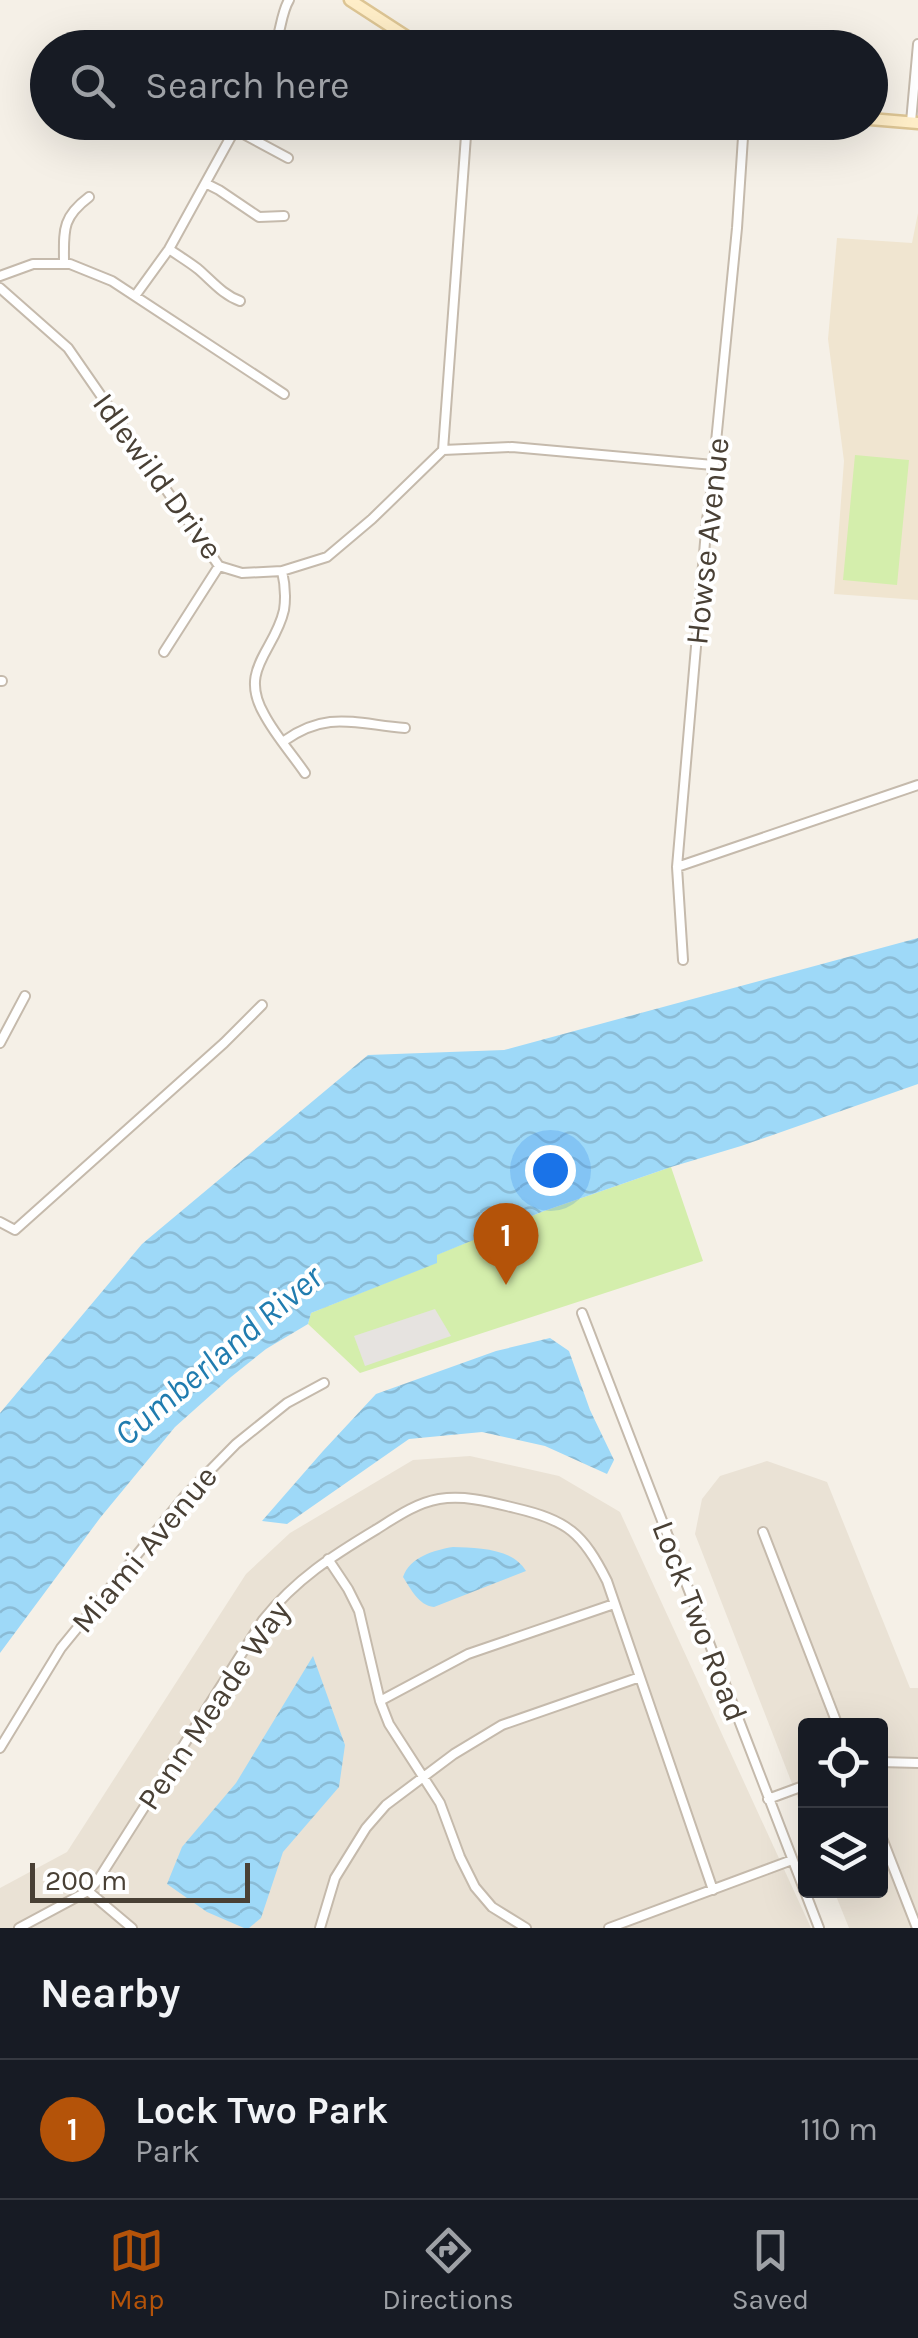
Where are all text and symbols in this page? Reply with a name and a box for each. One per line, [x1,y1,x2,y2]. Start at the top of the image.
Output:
search box [30,30,888,140]
icon: search [65,58,120,113]
text: Search here [145,63,349,108]
street label: Idlewild Drive [85,386,230,567]
street label: Howse Avenue [678,436,737,647]
your location [525,1145,576,1196]
pin: 1 [474,1202,538,1285]
water label: Cumberland River [106,1256,331,1454]
street label: Miami Avenue [64,1458,225,1640]
street label: Lock Two Road [644,1516,755,1727]
street label: Penn Meade Way [130,1593,297,1817]
map controls [798,1718,888,1898]
button: locate [798,1718,888,1808]
button: layers [798,1808,888,1898]
scale bar [30,1858,250,1902]
text: 200 m [45,1864,127,1897]
text: Nearby [40,1968,180,2018]
text: Lock Two Park [135,2088,388,2133]
text: 1 [67,2111,78,2148]
text: 110 m [800,2111,878,2148]
text: Park [135,2133,200,2170]
tab: Map [109,2223,164,2316]
tab: Directions [382,2223,514,2316]
tab: Saved [732,2223,809,2316]

